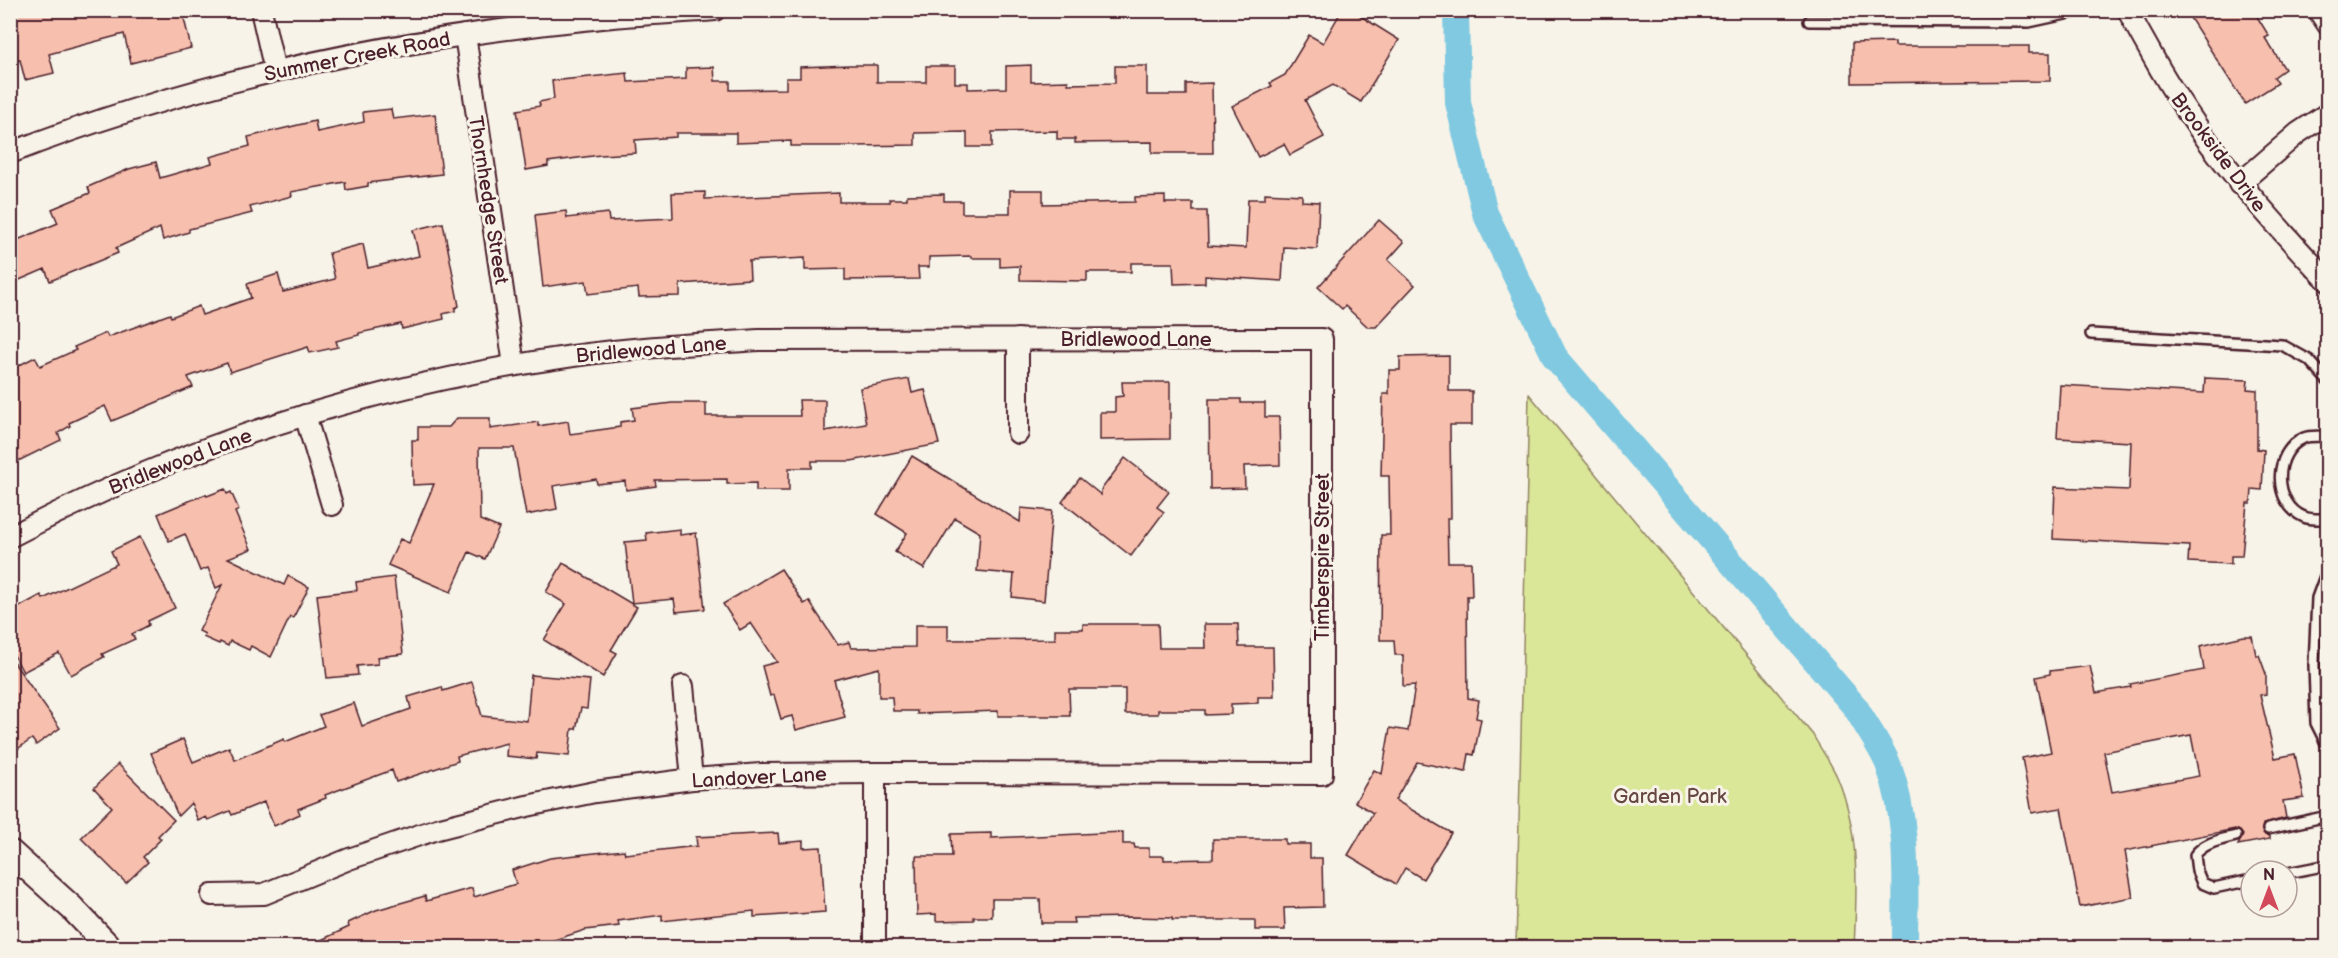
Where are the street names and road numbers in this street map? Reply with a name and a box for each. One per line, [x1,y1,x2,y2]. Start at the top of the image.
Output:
street label: Summer Creek Road [262,27,452,87]
street label: Brookside Drive [2165,88,2271,217]
street label: Thornhedge Street [463,114,513,286]
street label: Bridlewood Lane [1060,328,1212,352]
street label: Bridlewood Lane [575,331,728,369]
street label: Bridlewood Lane [105,424,255,500]
street label: Timberspire Street [1311,473,1335,641]
street label: Landover Lane [691,762,827,794]

